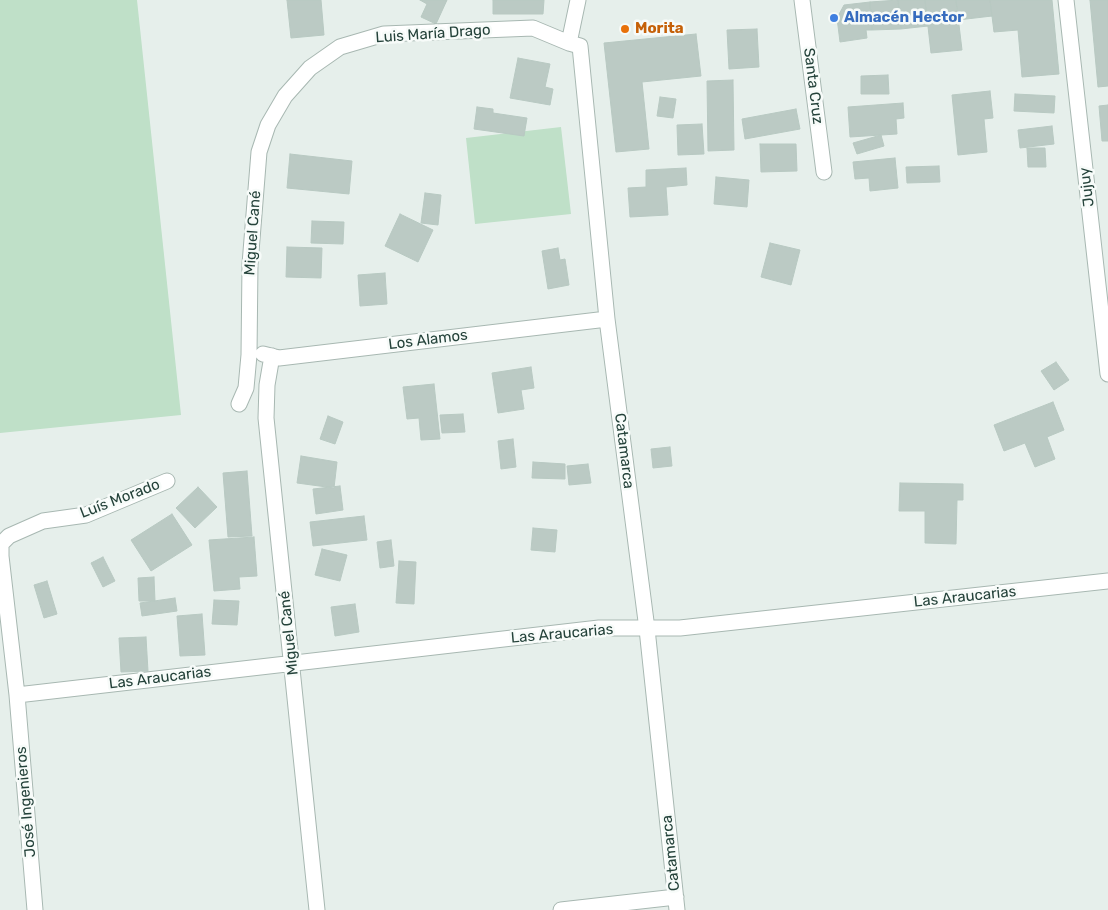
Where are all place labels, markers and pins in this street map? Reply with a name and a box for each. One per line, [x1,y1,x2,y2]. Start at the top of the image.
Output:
place label: Almacén Hector [844,9,964,27]
marker: Almacén Hector [828,12,840,24]
place label: Morita [635,20,684,38]
marker: Morita [619,23,631,35]

